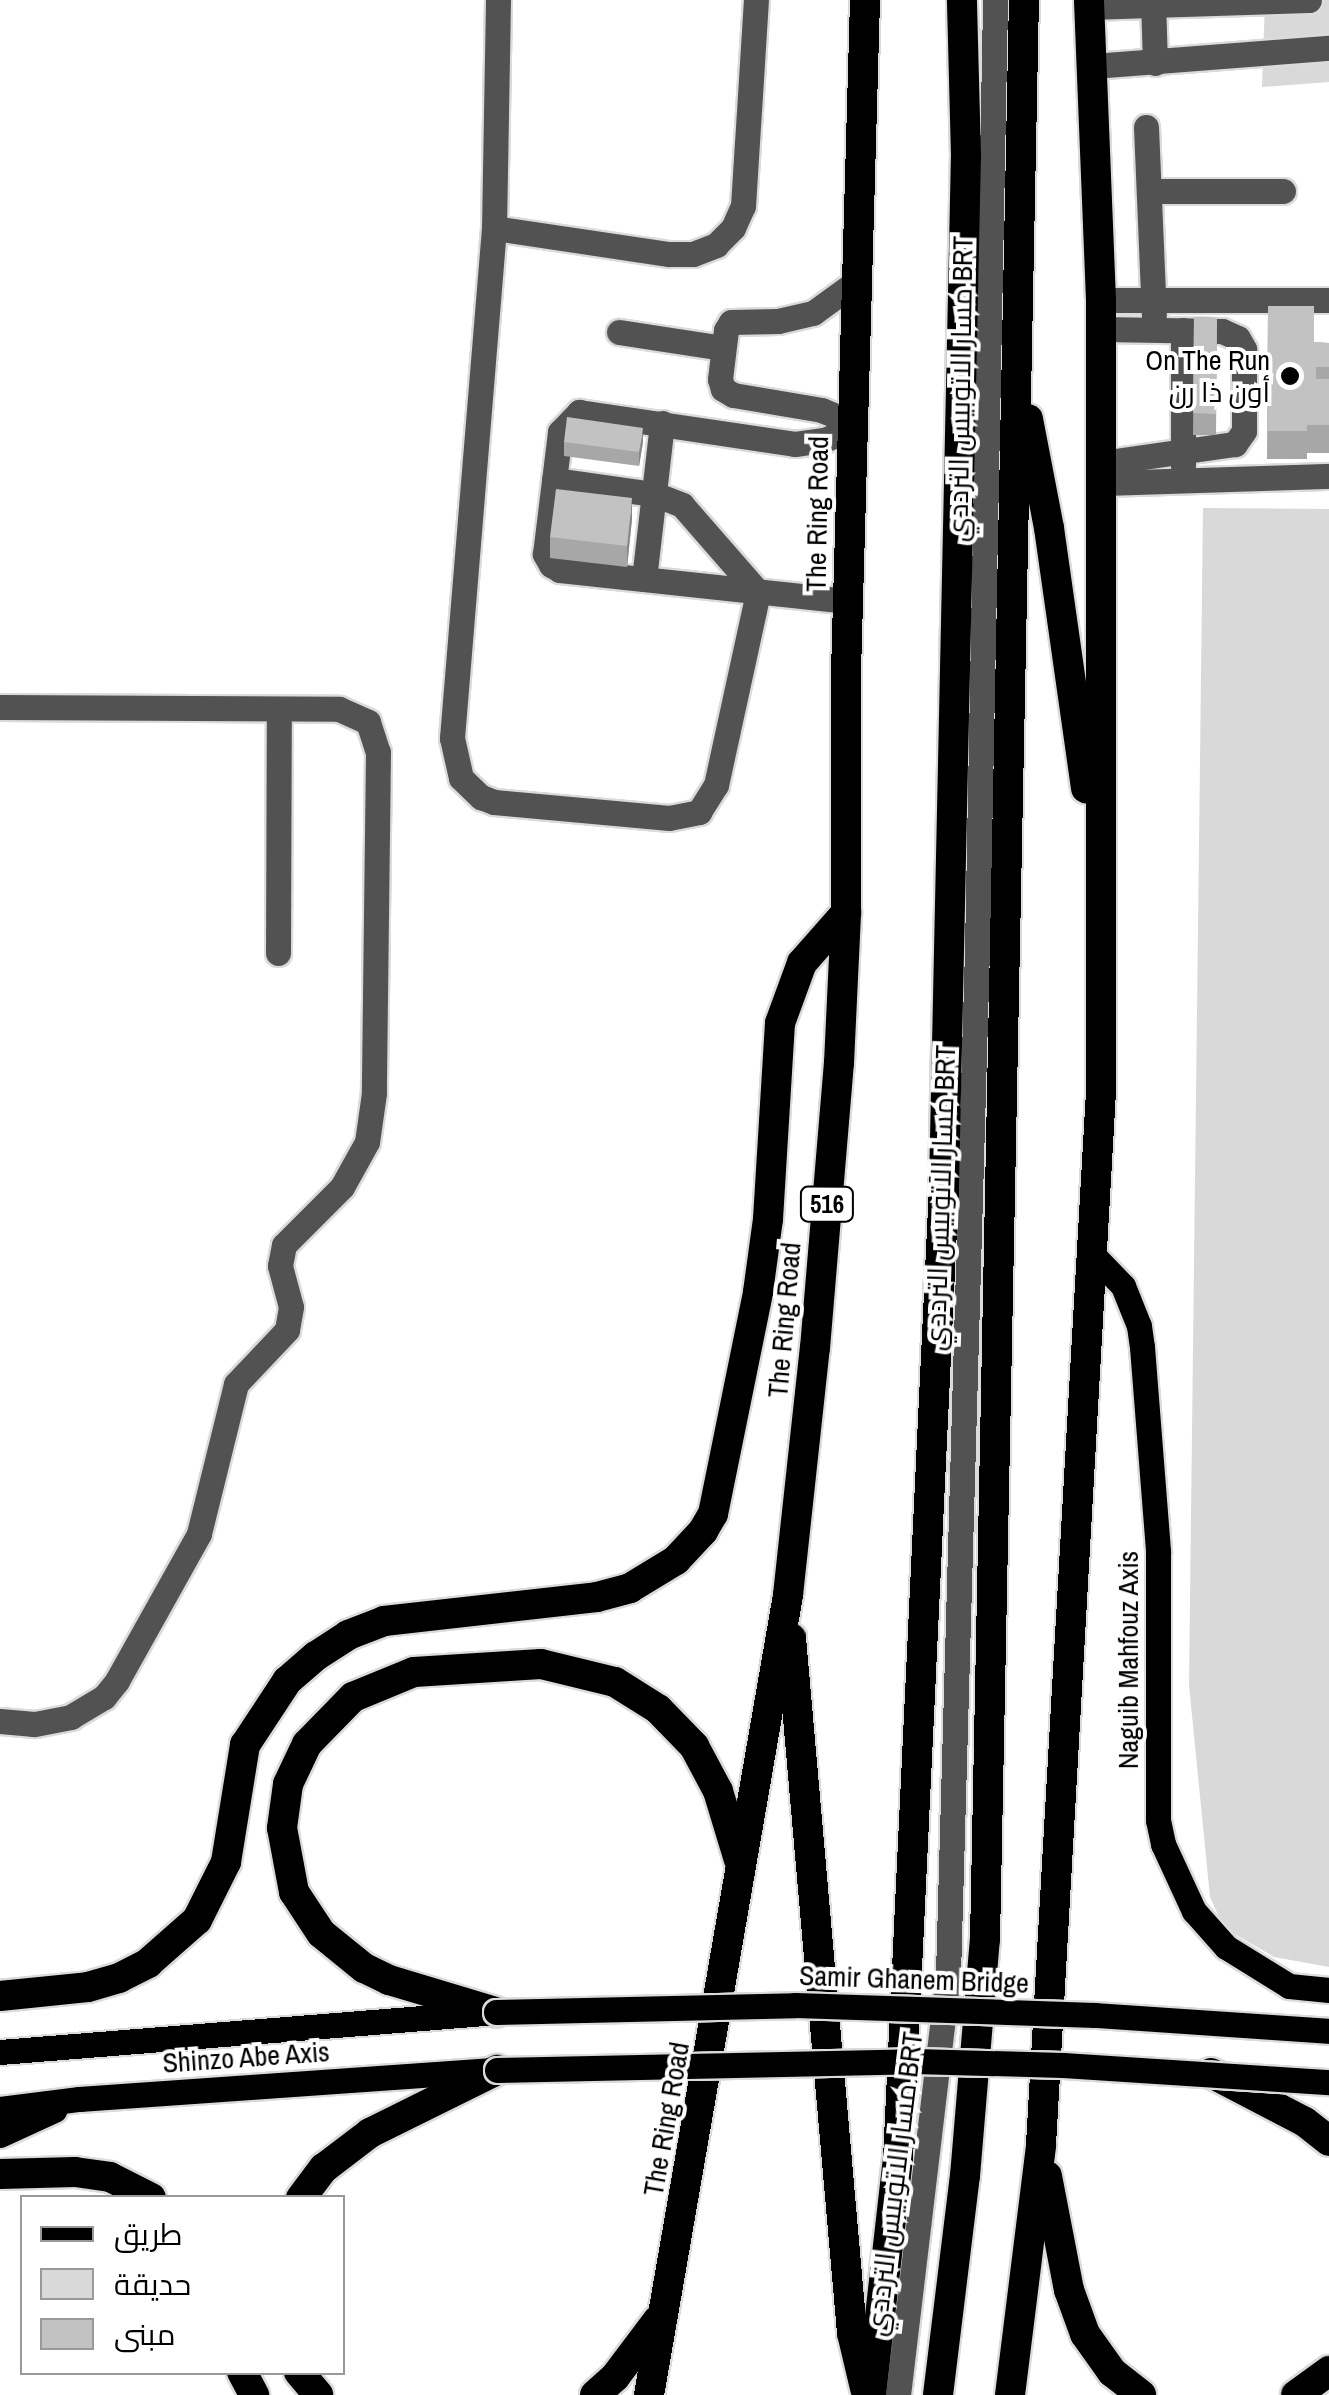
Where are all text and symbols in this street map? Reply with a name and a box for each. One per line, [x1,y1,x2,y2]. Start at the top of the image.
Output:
street label: مسار الاتوبيس الترددي BRT [941,236,979,542]
place label: On The Run أون ذا رن [1145,343,1270,409]
marker: On The Run أون ذا رن [1279,365,1301,387]
street label: The Ring Road [799,436,835,592]
street label: مسار الاتوبيس الترددي BRT [918,1044,962,1352]
road number: 516 [800,1184,854,1224]
street label: The Ring Road [760,1241,808,1399]
street label: Naguib Mahfouz Axis [1111,1550,1145,1770]
street label: Samir Ghanem Bridge [799,1958,1029,2000]
street label: مسار الاتوبيس الترددي BRT [859,2030,929,2338]
street label: Shinzo Abe Axis [160,2034,332,2080]
street label: The Ring Road [636,2039,696,2199]
legend [20,2195,345,2375]
text: طريق [114,2214,183,2254]
text: حديقة [114,2264,191,2304]
text: مبنى [114,2314,175,2354]

